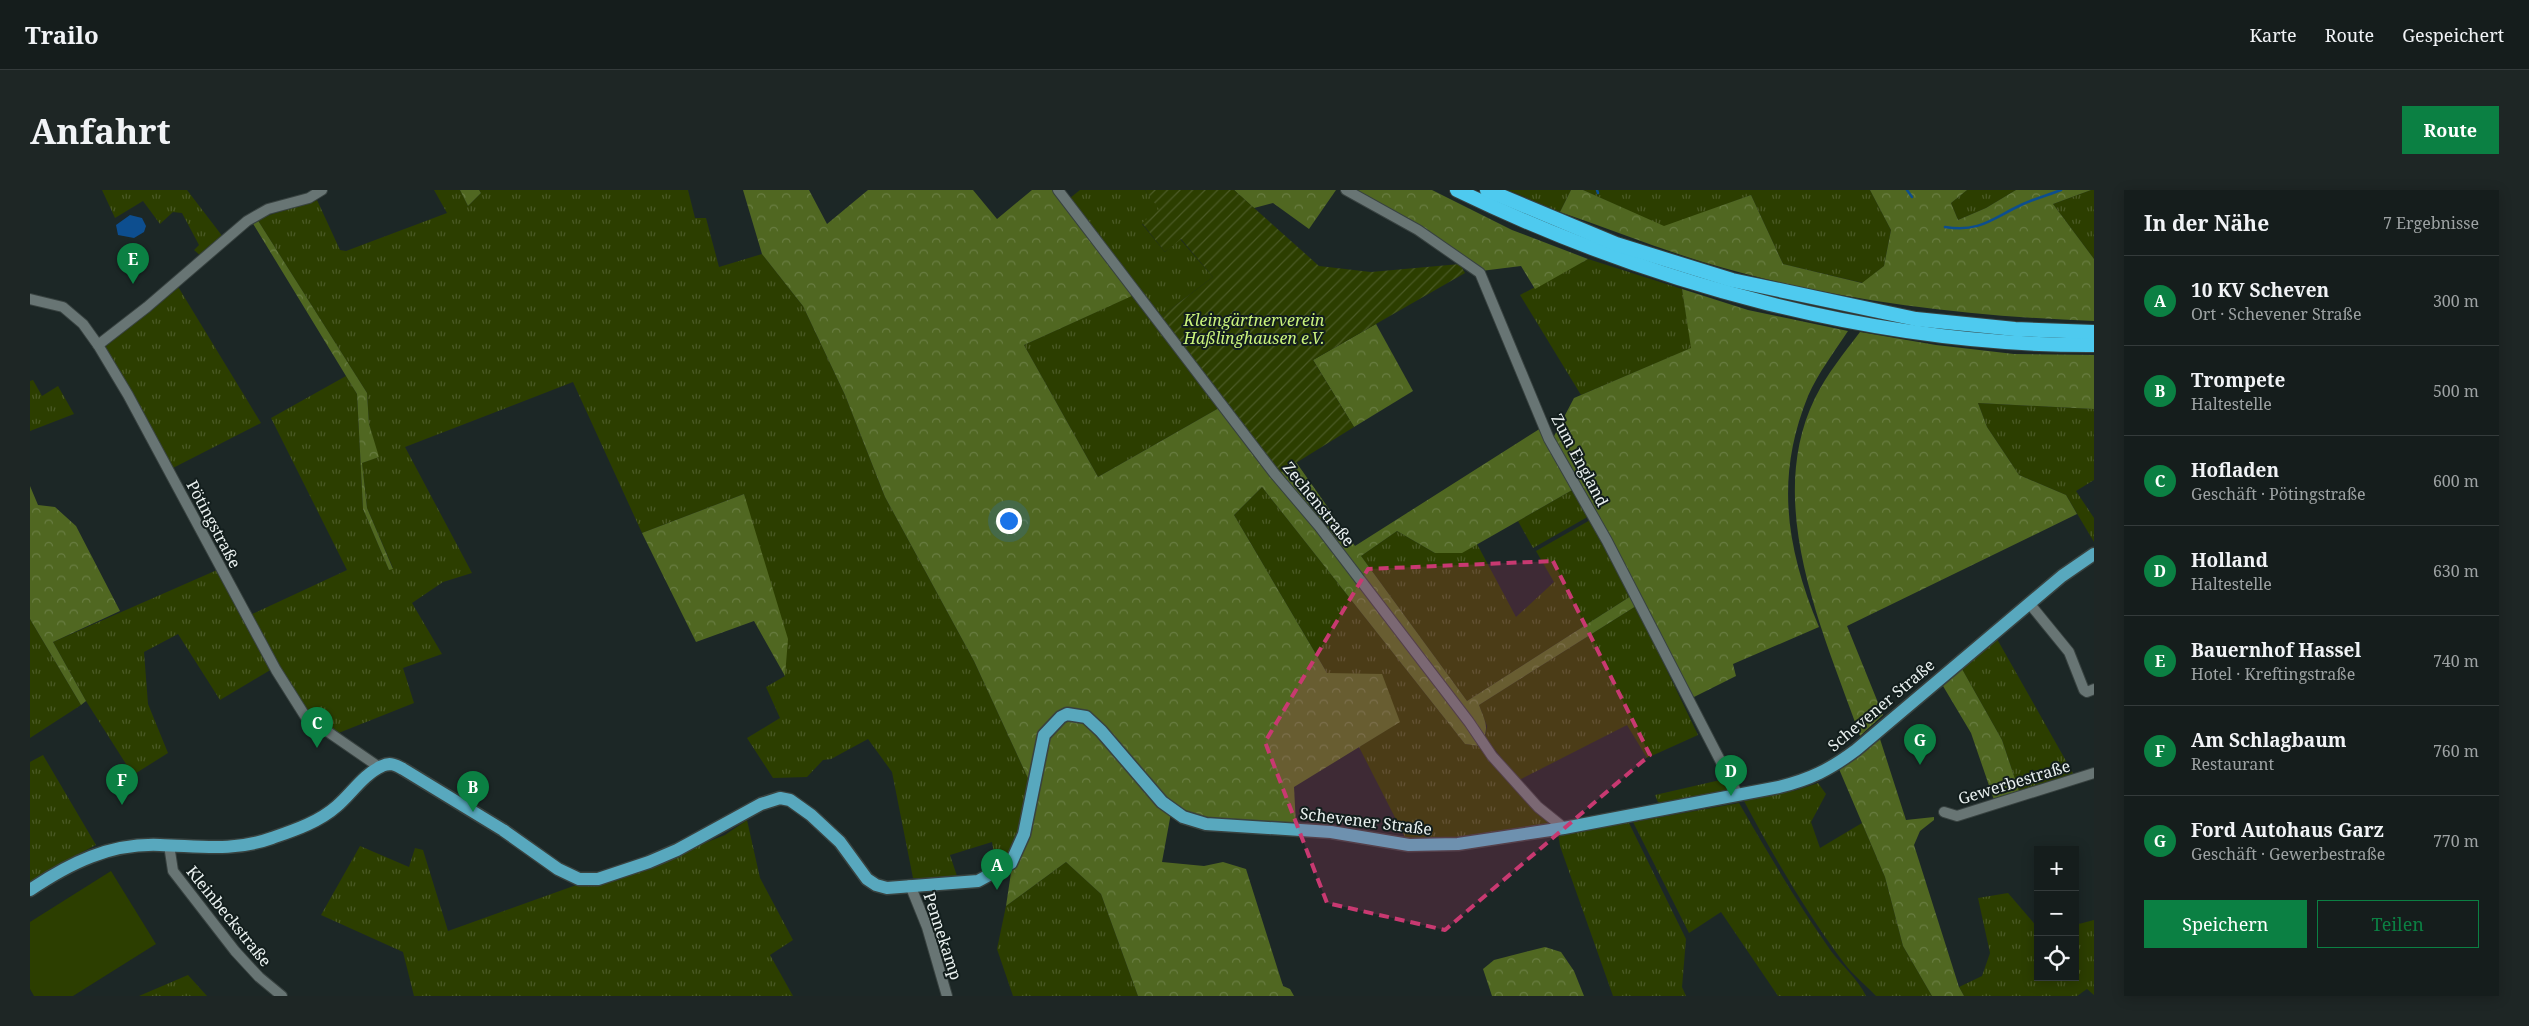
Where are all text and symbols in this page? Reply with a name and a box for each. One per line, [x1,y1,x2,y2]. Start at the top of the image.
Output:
text: Trailo [25,18,99,51]
text: Karte [2249,23,2297,47]
text: Route [2325,23,2374,47]
text: Gespeichert [2402,23,2504,47]
button: Route [2402,106,2499,154]
text: Anfahrt [30,107,171,154]
text: In der Nähe [2144,209,2269,237]
text: 7 Ergebnisse [2383,212,2479,234]
pin: E [117,243,149,284]
text: 10 KV Scheven [2191,277,2329,303]
text: A [2154,290,2166,312]
text: 300 m [2433,290,2479,312]
text: Ort · Schevener Straße [2191,303,2362,325]
park label: Kleingärtnerverein Haßlinghausen e.V. [1182,309,1325,349]
text: Trompete [2191,367,2285,393]
text: B [2155,380,2165,402]
text: 500 m [2433,380,2479,402]
text: Haltestelle [2191,393,2272,415]
street label: Zum England [1546,410,1614,510]
street label: Zechenstraße [1278,457,1360,551]
text: Hofladen [2191,457,2279,483]
text: C [2155,470,2165,492]
text: 600 m [2433,470,2479,492]
street label: Pötingstraße [182,476,246,572]
text: Geschäft · Pötingstraße [2191,483,2366,505]
your location [996,508,1022,534]
text: Holland [2191,547,2268,573]
text: D [2154,560,2166,582]
text: 630 m [2433,560,2479,582]
text: Haltestelle [2191,573,2272,595]
text: Bauernhof Hassel [2191,637,2361,663]
text: E [2155,650,2165,672]
text: 740 m [2433,650,2479,672]
street label: Schevener Straße [1823,654,1939,756]
text: Hotel · Kreftingstraße [2191,663,2355,685]
pin: C [301,707,333,748]
pin: G [1904,724,1936,765]
text: Am Schlagbaum [2191,727,2347,753]
text: F [2155,740,2165,762]
text: 760 m [2433,740,2479,762]
text: Restaurant [2191,753,2274,775]
street label: Gewerbestraße [1955,754,2073,810]
pin: D [1715,755,1747,796]
pin: F [106,764,138,805]
pin: B [457,771,489,812]
street label: Schevener Straße [1299,802,1433,840]
text: Ford Autohaus Garz [2191,817,2384,843]
text: G [2154,830,2166,852]
text: 770 m [2433,830,2479,852]
text: Geschäft · Gewerbestraße [2191,843,2385,865]
map controls [2034,846,2079,981]
button: + [2034,846,2079,891]
pin: A [981,849,1013,890]
street label: Kleinbeckstraße [182,861,276,971]
street label: Pennekamp [919,889,967,983]
button: − [2034,891,2079,936]
button: Speichern [2144,900,2307,948]
button: Teilen [2317,900,2479,948]
button: locate [2034,936,2079,981]

